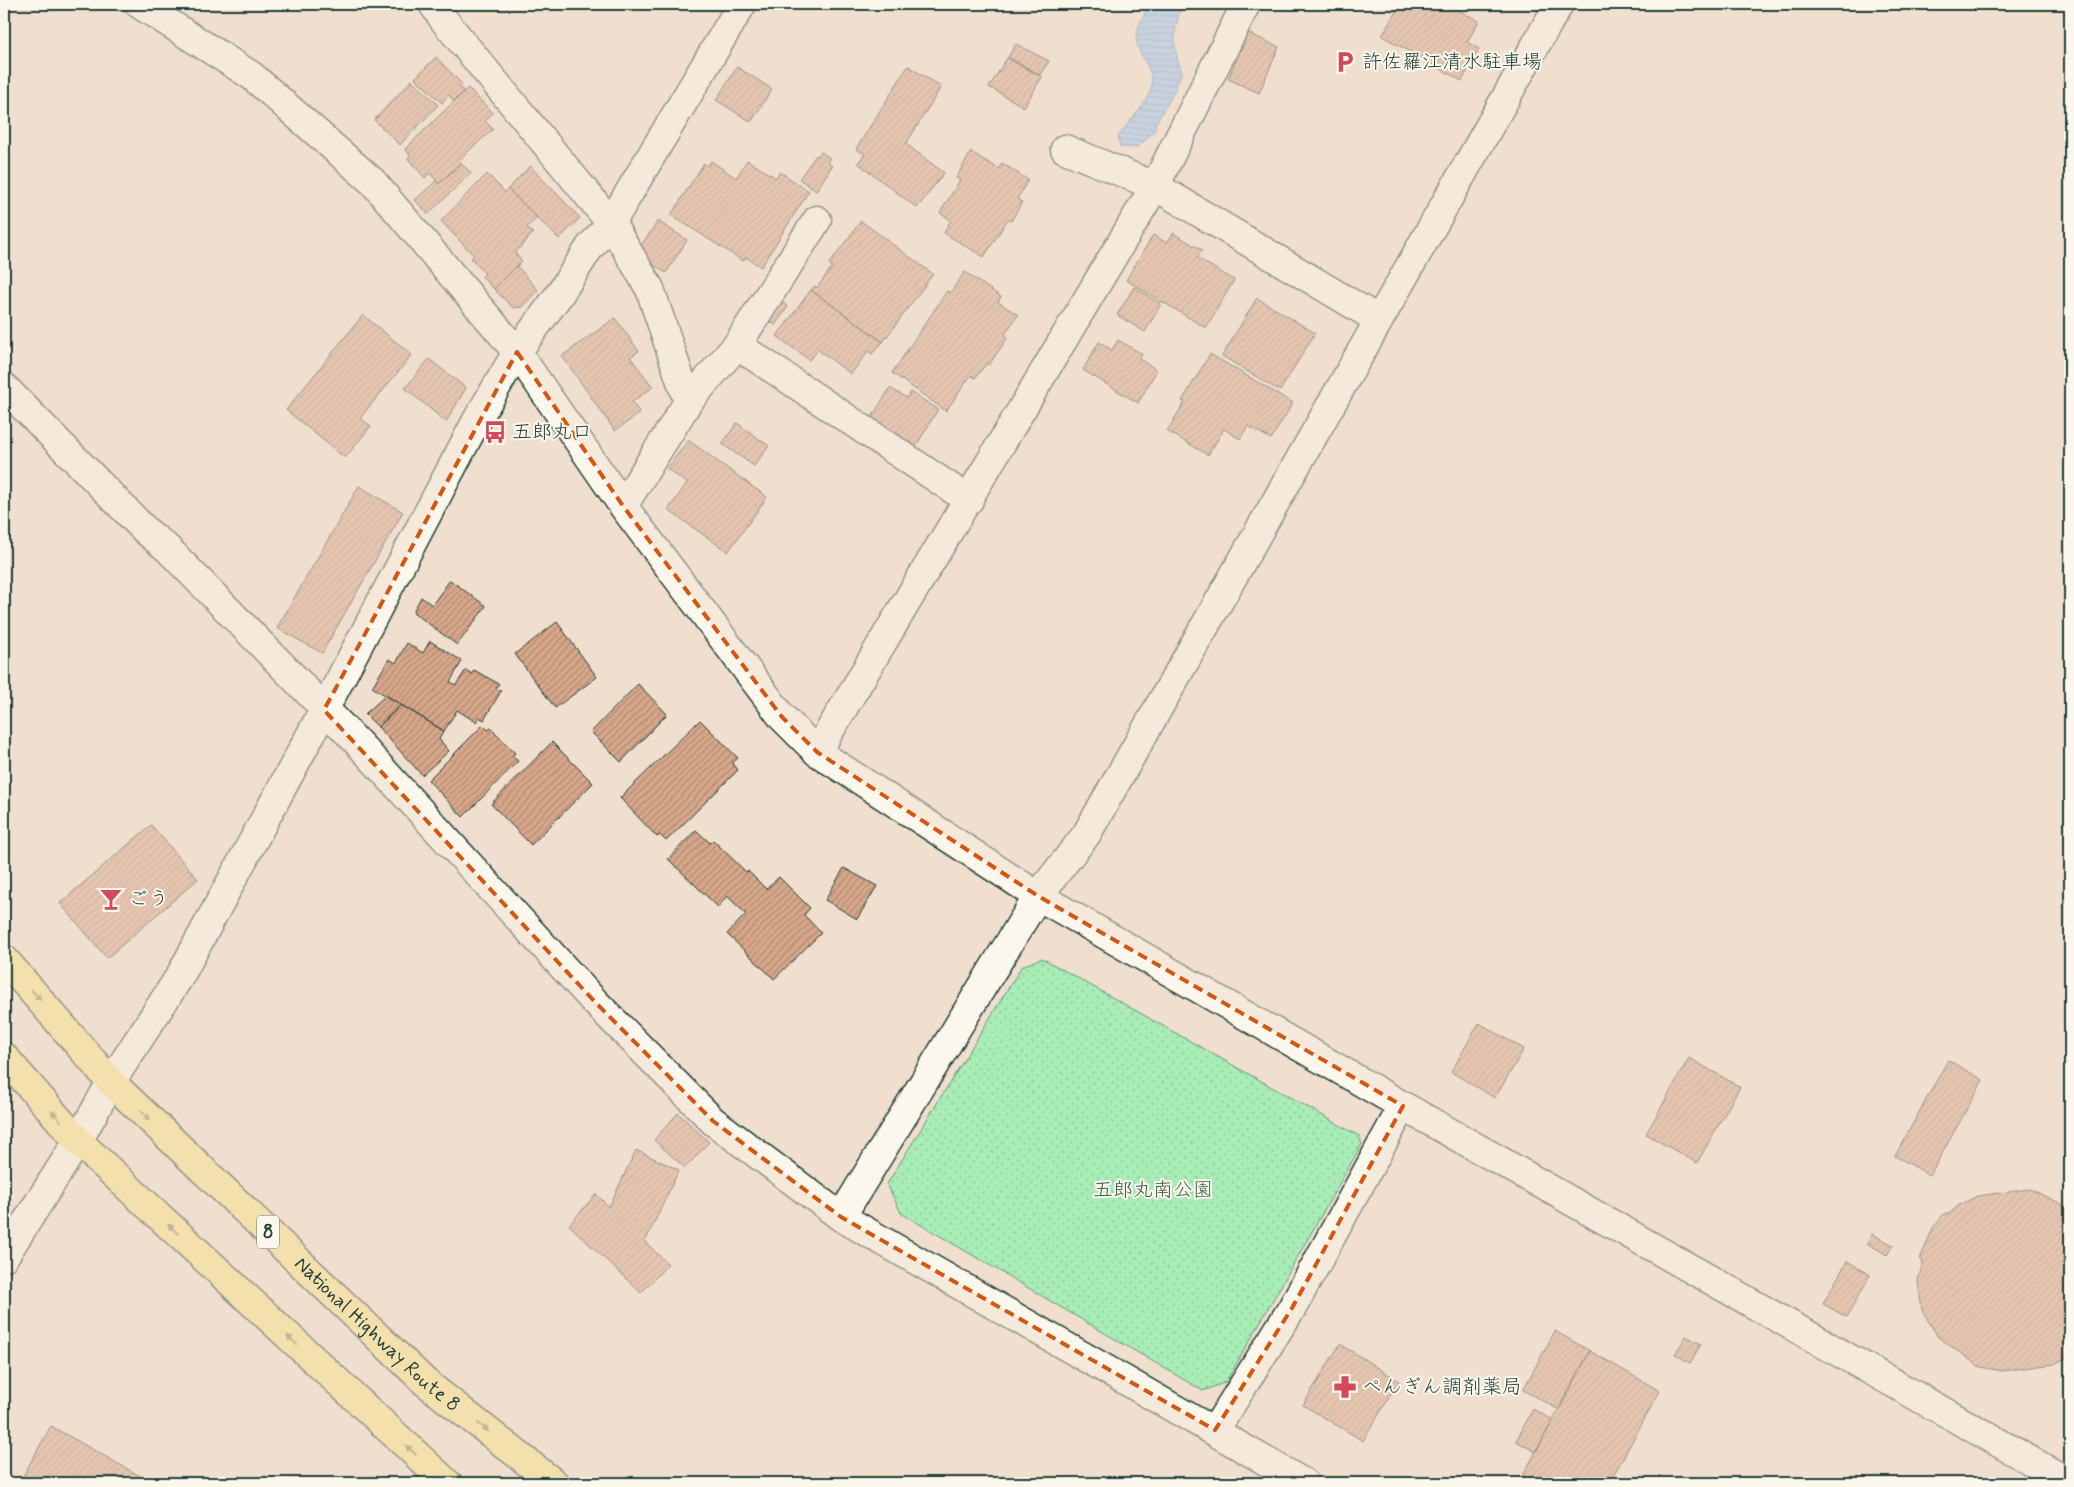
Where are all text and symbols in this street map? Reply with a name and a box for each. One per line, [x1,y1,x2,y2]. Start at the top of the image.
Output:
parking icon: 許佐羅江清水駐車場 [1332,49,1358,75]
place label: 許佐羅江清水駐車場 [1362,49,1542,76]
bus stop icon: 五郎丸口 [482,419,508,445]
place label: 五郎丸口 [512,419,592,446]
bar icon: ごう [98,886,124,912]
place label: ごう [128,886,169,913]
one-way arrow [30,989,42,1001]
one-way arrow [139,1109,151,1121]
one-way arrow [50,1111,62,1123]
park label: 五郎丸南公園 [1093,1177,1213,1204]
road number: 8 [257,1216,279,1248]
one-way arrow [167,1223,179,1235]
street label: National Highway Route 8 [288,1251,466,1418]
one-way arrow [286,1334,298,1345]
pharmacy icon: ぺんぎん調剤薬局 [1332,1374,1358,1400]
place label: ぺんぎん調剤薬局 [1362,1374,1522,1401]
one-way arrow [476,1422,489,1433]
one-way arrow [405,1444,417,1456]

